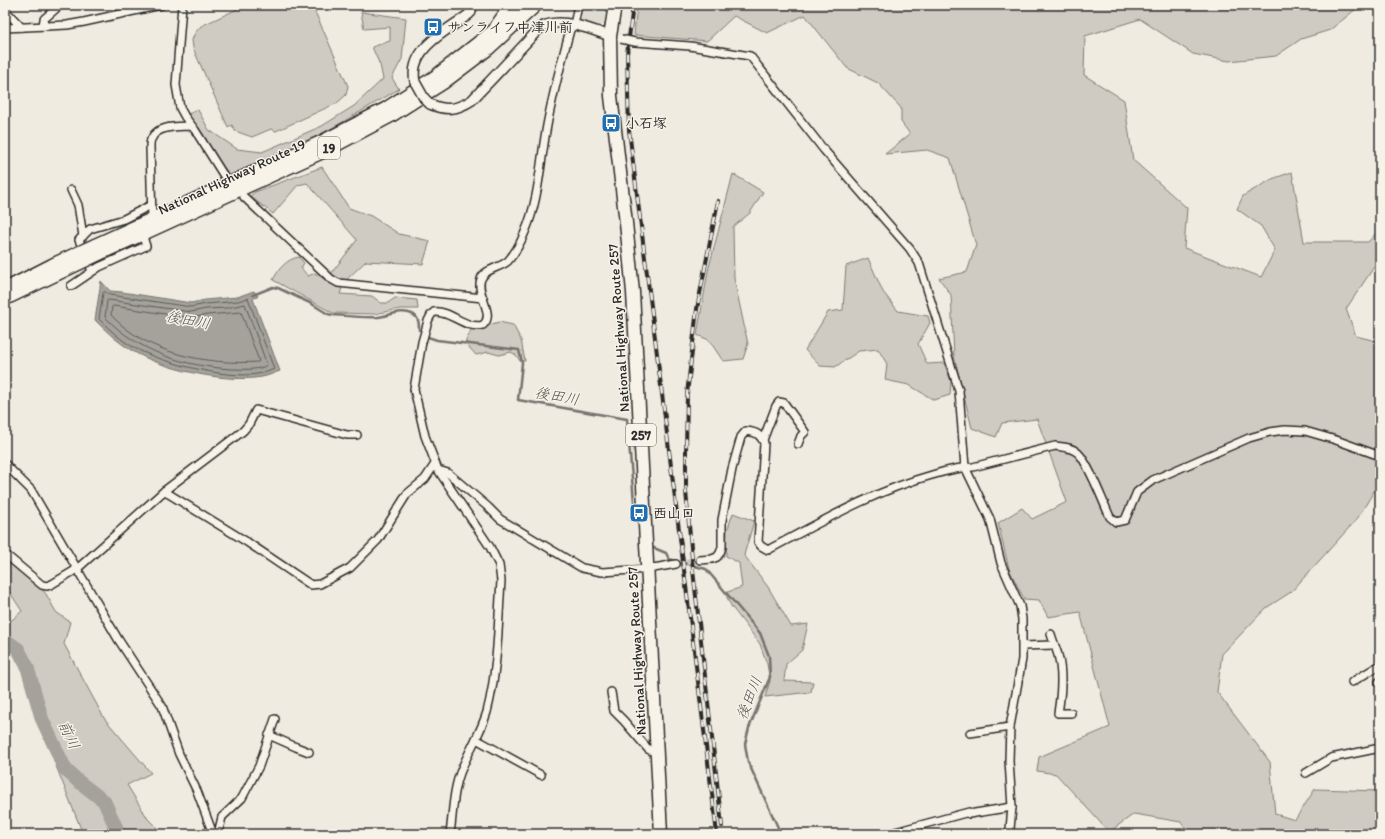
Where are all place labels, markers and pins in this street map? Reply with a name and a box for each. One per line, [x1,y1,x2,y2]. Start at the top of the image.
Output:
bus stop icon: サンライフ中津川前 [422,16,444,38]
place label: サンライフ中津川前 [447,19,573,36]
bus stop icon: 小石塚 [600,112,622,134]
place label: 小石塚 [625,115,667,132]
bus stop icon: 西山口 [628,502,650,524]
place label: 西山口 [653,505,695,522]

